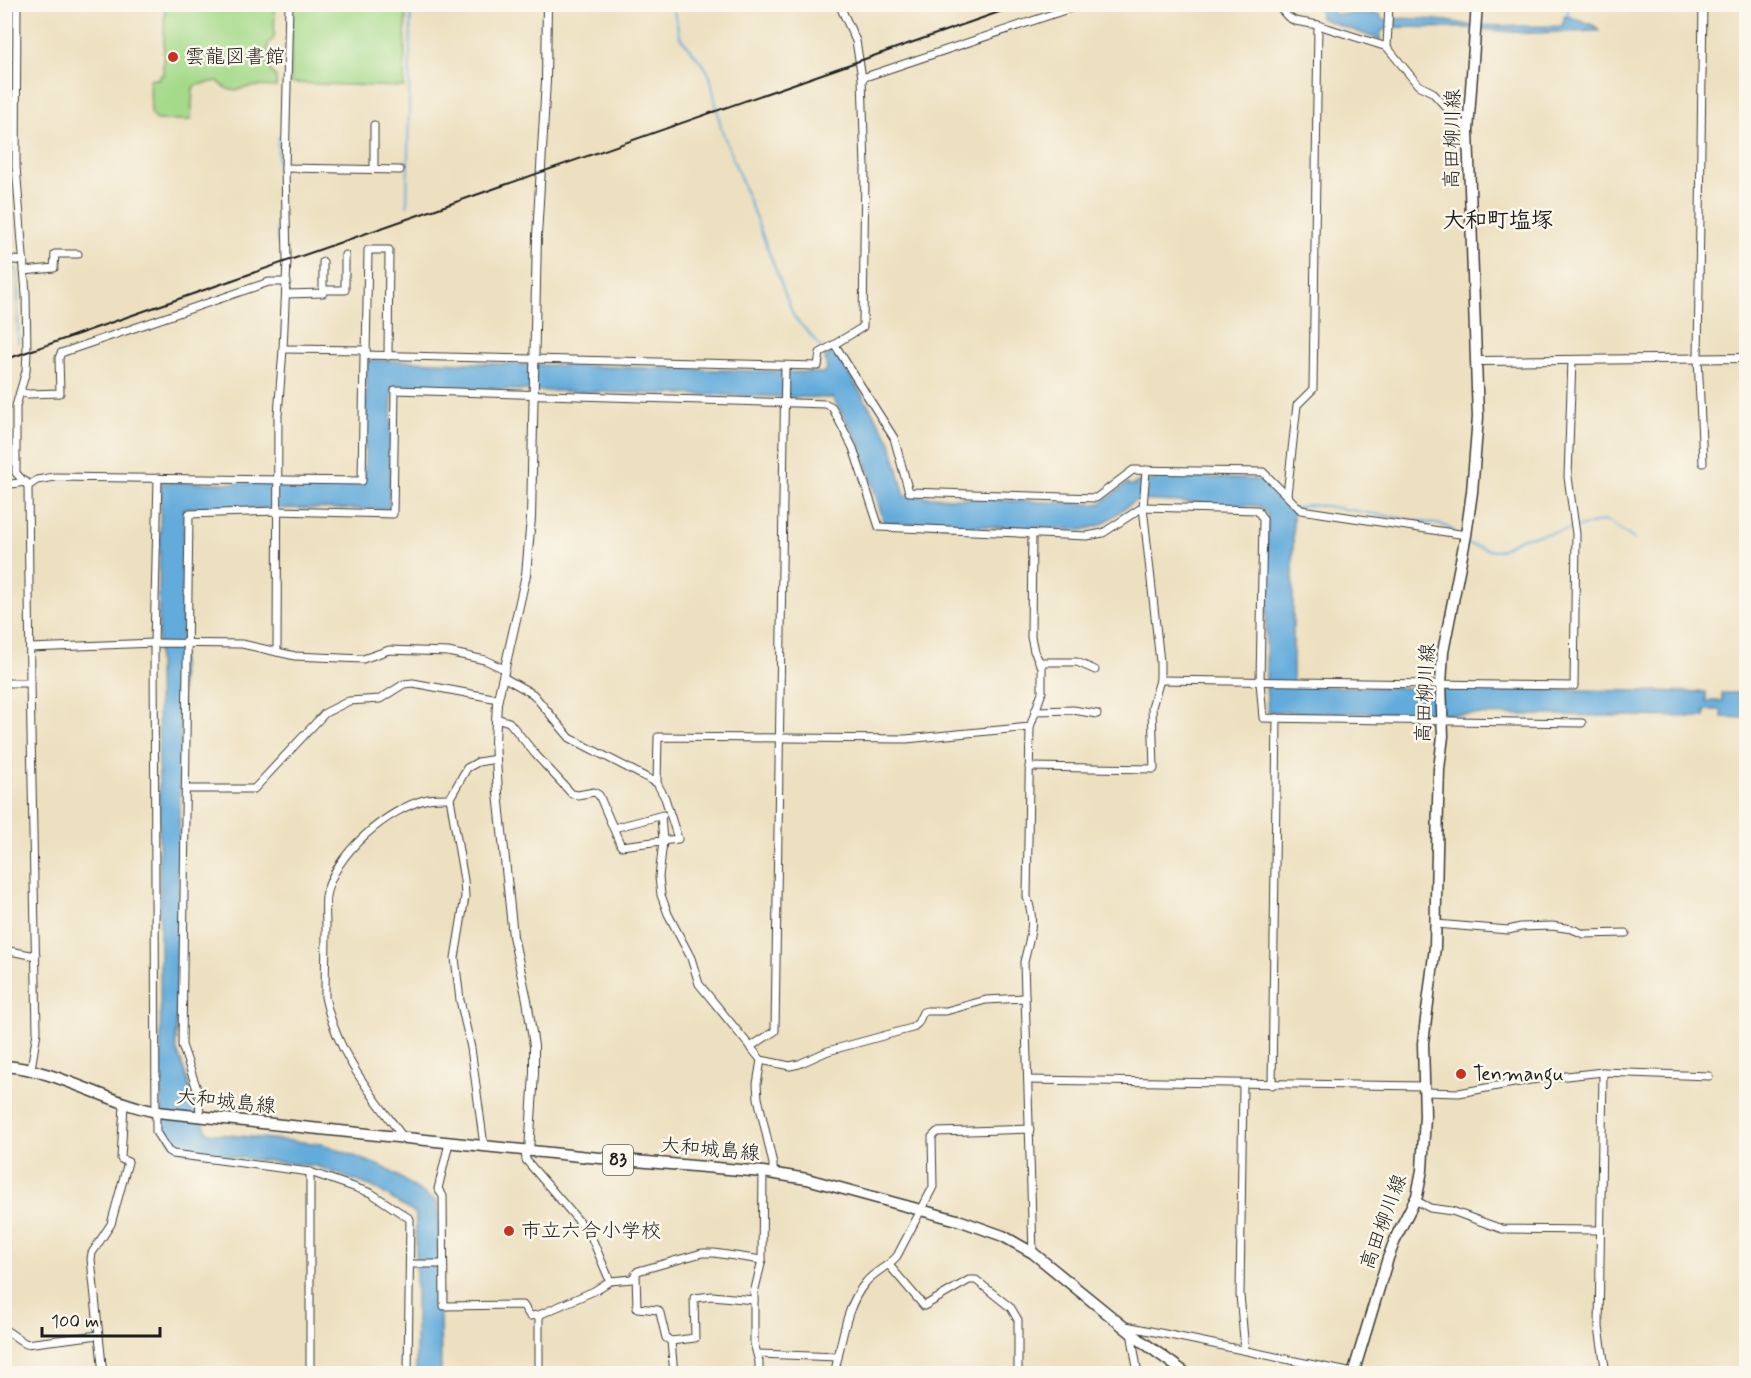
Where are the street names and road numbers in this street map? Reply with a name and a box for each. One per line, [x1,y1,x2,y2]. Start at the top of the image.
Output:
street label: 高田柳川線 [1439,89,1467,189]
street label: 高田柳川線 [1410,642,1442,744]
street label: 大和城島線 [175,1083,277,1121]
street label: 大和城島線 [659,1132,761,1168]
road number: 83 [603,1145,633,1175]
street label: 高田柳川線 [1354,1170,1414,1274]

